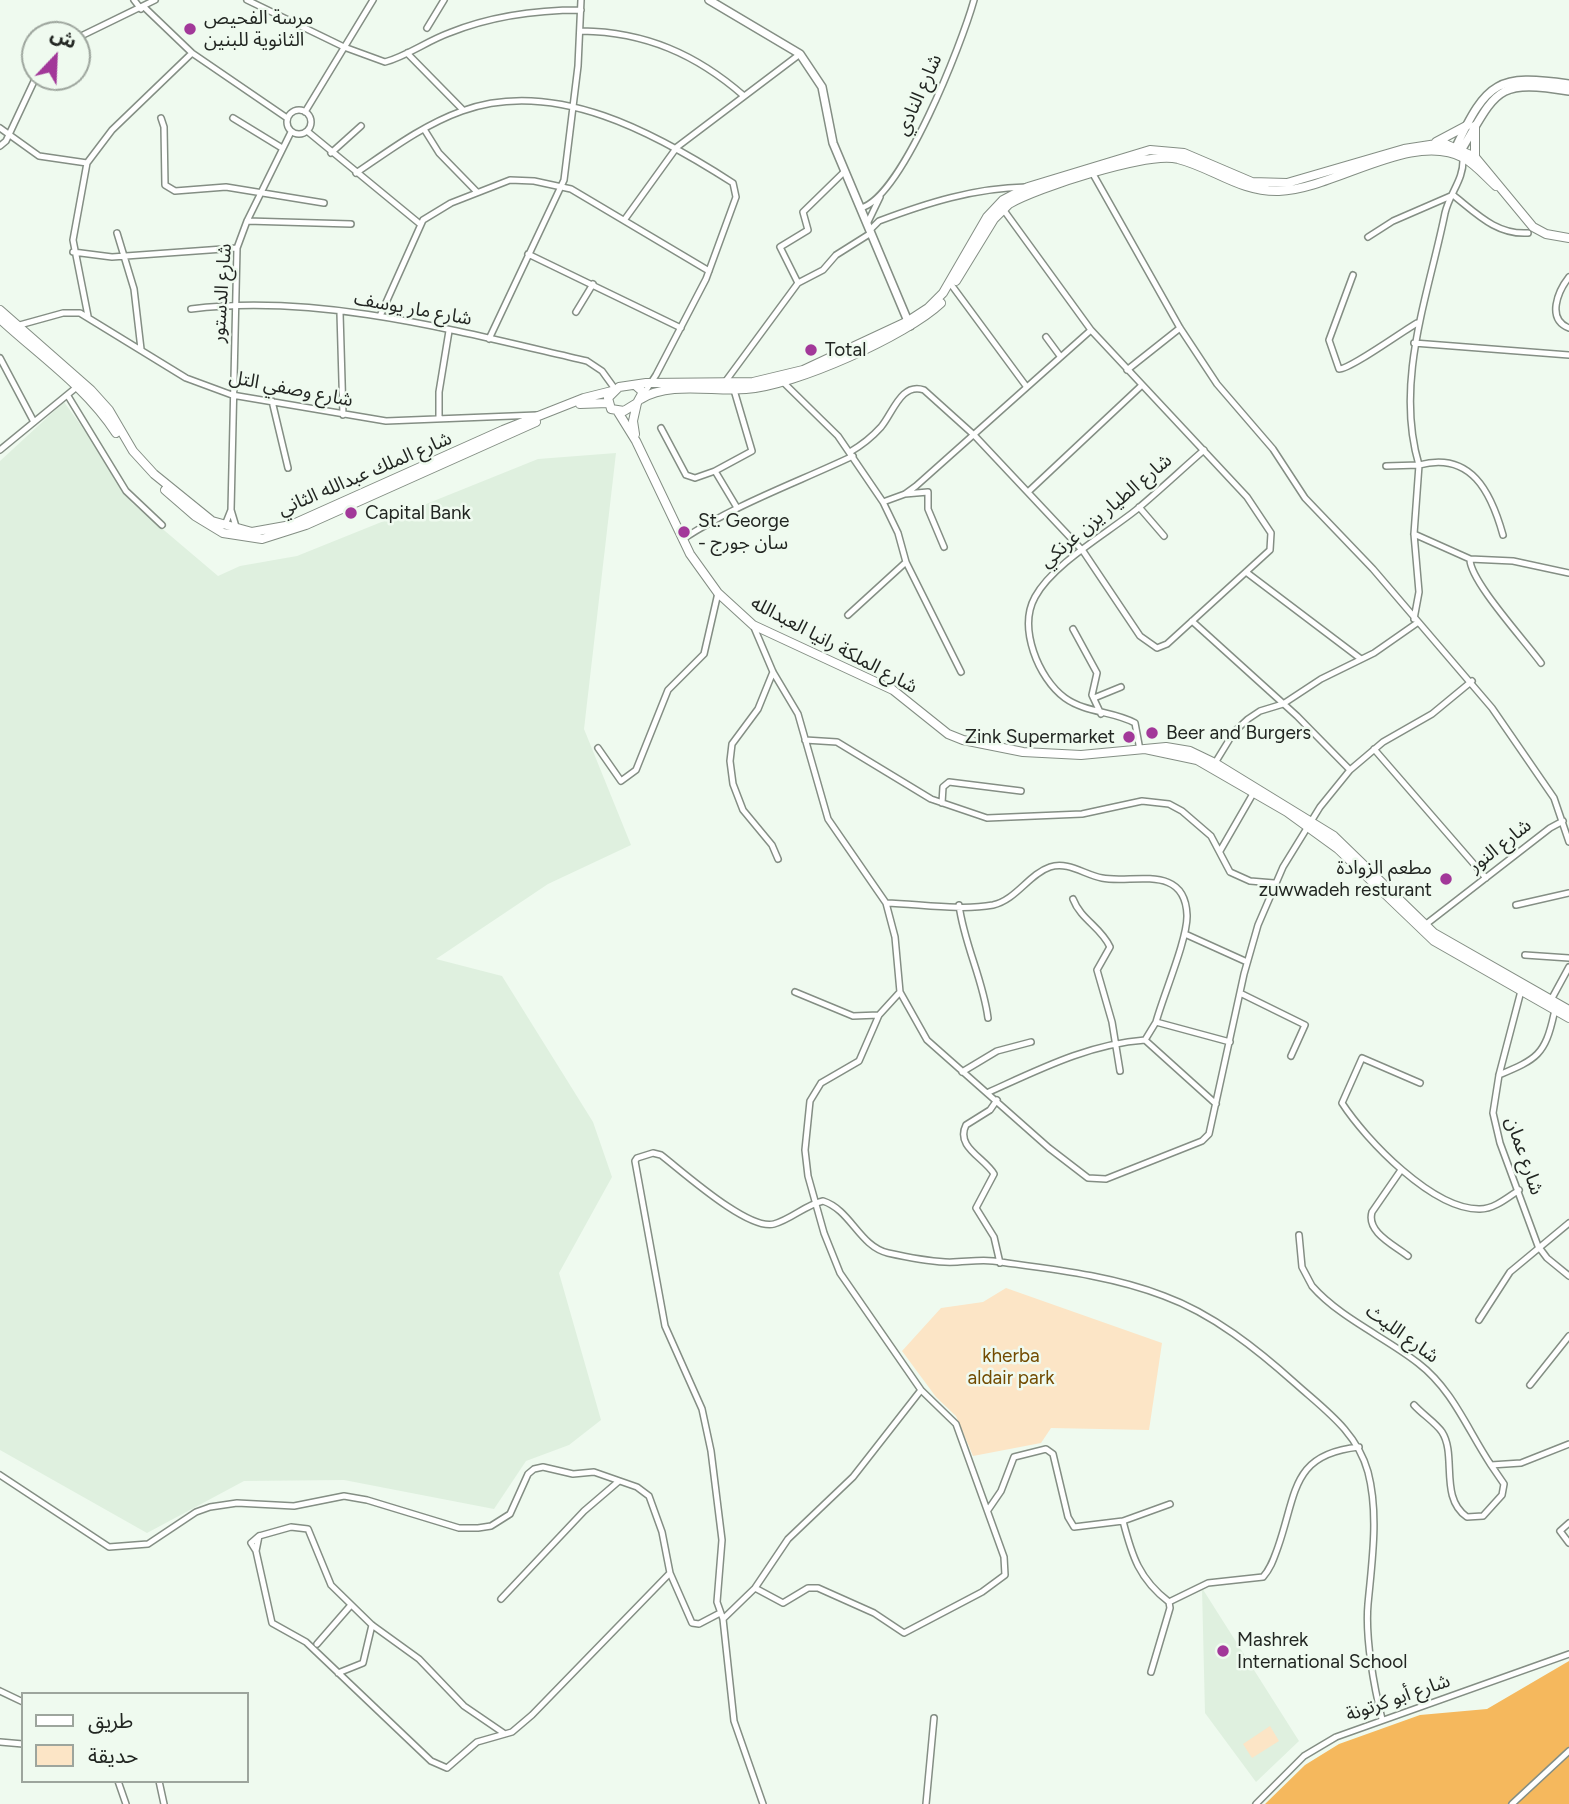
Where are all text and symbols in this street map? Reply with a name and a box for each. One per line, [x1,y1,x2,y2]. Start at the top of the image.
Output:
place label: مرسة الفحيص الثانوية للبنين [204,7,313,51]
north arrow [21,21,91,91]
marker: مرسة الفحيص الثانوية للبنين [182,21,198,37]
text: ش [47,22,80,54]
street label: شارع النادي [891,51,947,139]
street label: شارع الدستور [207,243,237,343]
street label: شارع مار يوسف [352,287,474,331]
place label: Total [825,339,866,361]
marker: Total [803,342,819,358]
street label: شارع وصفي التل [227,366,355,412]
street label: شارع الملك عبدالله الثاني [275,427,455,521]
street label: شارع الطيار يزن عرنكي [1035,449,1177,573]
place label: Capital Bank [365,502,471,524]
marker: Capital Bank [343,505,359,521]
place label: St. George - سان جورج [698,510,789,554]
marker: St. George - سان جورج [676,524,692,540]
street label: شارع الملكة رانيا العبدالله [747,591,921,699]
place label: Beer and Burgers [1166,722,1311,744]
marker: Beer and Burgers [1144,725,1160,741]
place label: Zink Supermarket [965,726,1115,748]
marker: Zink Supermarket [1121,729,1137,745]
street label: شارع النور [1464,814,1536,878]
place label: مطعم الزوادة zuwwadeh resturant [1259,857,1432,901]
marker: مطعم الزوادة zuwwadeh resturant [1438,871,1454,887]
street label: شارع عمان [1500,1114,1548,1198]
street label: شارع الليث [1361,1300,1443,1368]
park label: kherba aldair park [968,1345,1054,1389]
place label: Mashrek International School [1237,1629,1408,1673]
marker: Mashrek International School [1215,1643,1231,1659]
street label: شارع أبو كرتونة [1343,1670,1453,1726]
legend [21,1692,248,1783]
text: طريق [88,1708,133,1733]
text: حديقة [88,1743,138,1768]

